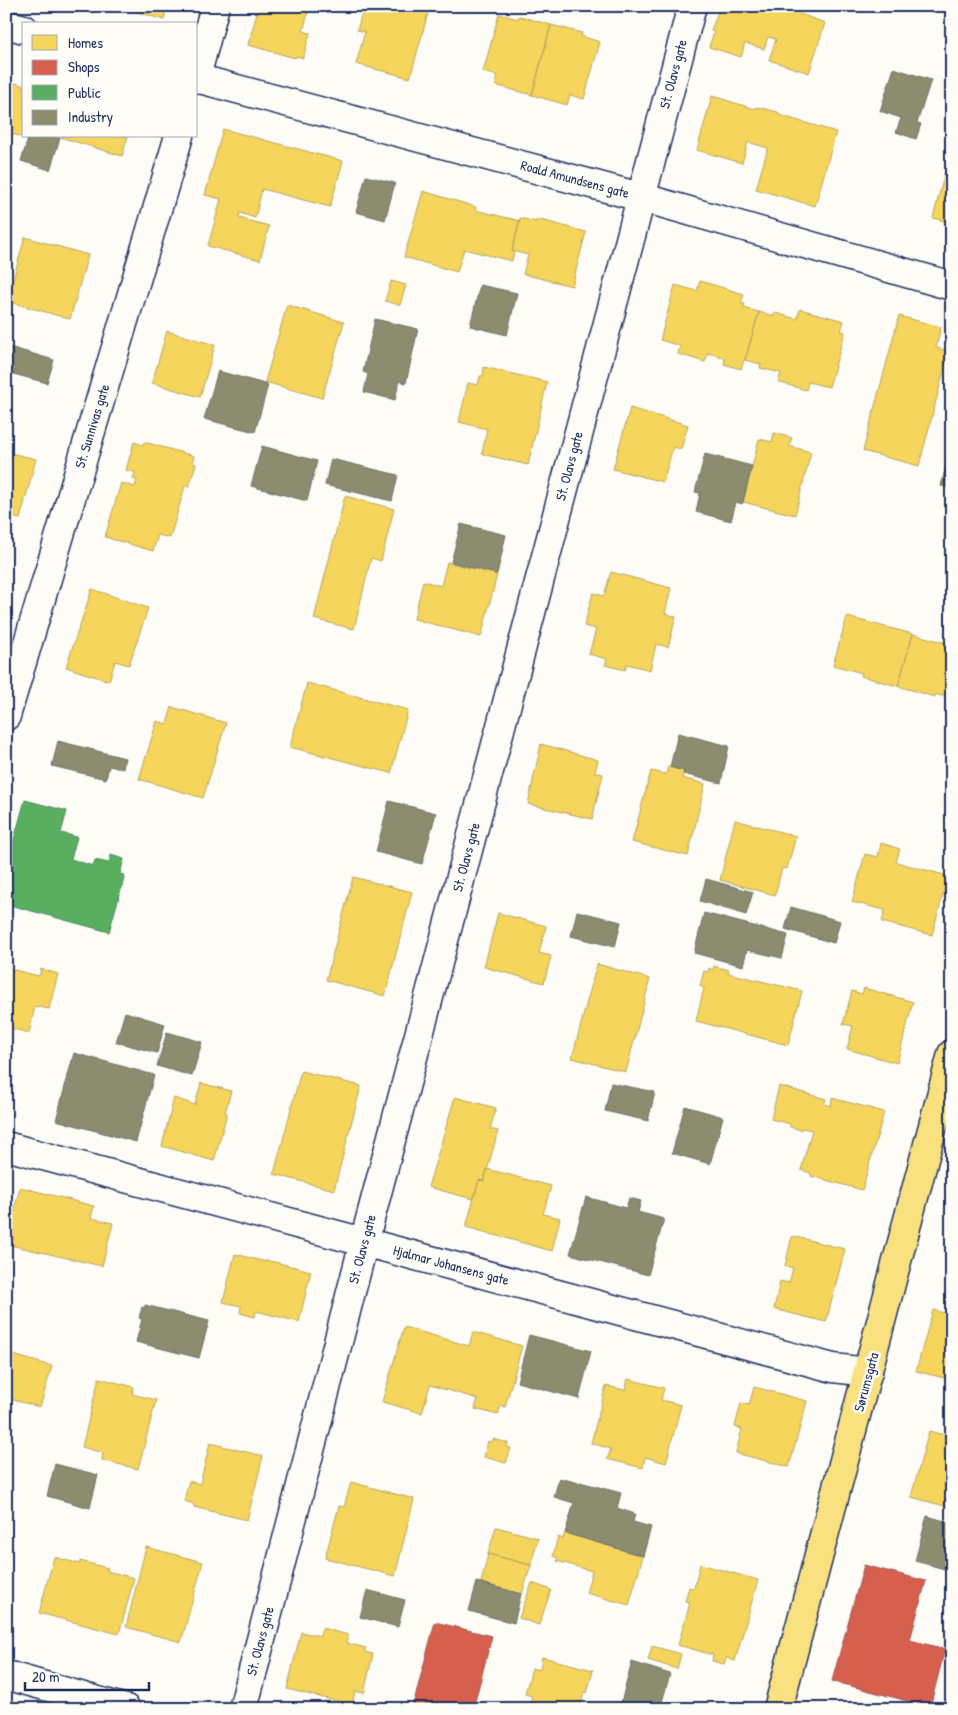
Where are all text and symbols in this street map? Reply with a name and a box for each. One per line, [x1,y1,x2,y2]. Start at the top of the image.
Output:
legend [22,22,198,138]
text: Homes [68,32,103,53]
street label: St. Olavs gate [654,37,692,111]
text: Shops [68,56,100,77]
text: Public [68,82,101,103]
text: Industry [68,106,113,127]
street label: Roald Amundsens gate [518,155,632,203]
street label: St. Sunnivas gate [70,381,114,471]
street label: St. Olavs gate [550,429,588,503]
street label: St. Olavs gate [447,820,485,894]
street label: St. Olavs gate [343,1212,381,1286]
street label: Hjalmar Johansens gate [391,1240,512,1290]
street label: Sørumsgata [849,1350,884,1414]
street label: St. Olavs gate [241,1604,279,1678]
scale bar [25,1660,149,1692]
text: 20 m [32,1666,59,1687]

